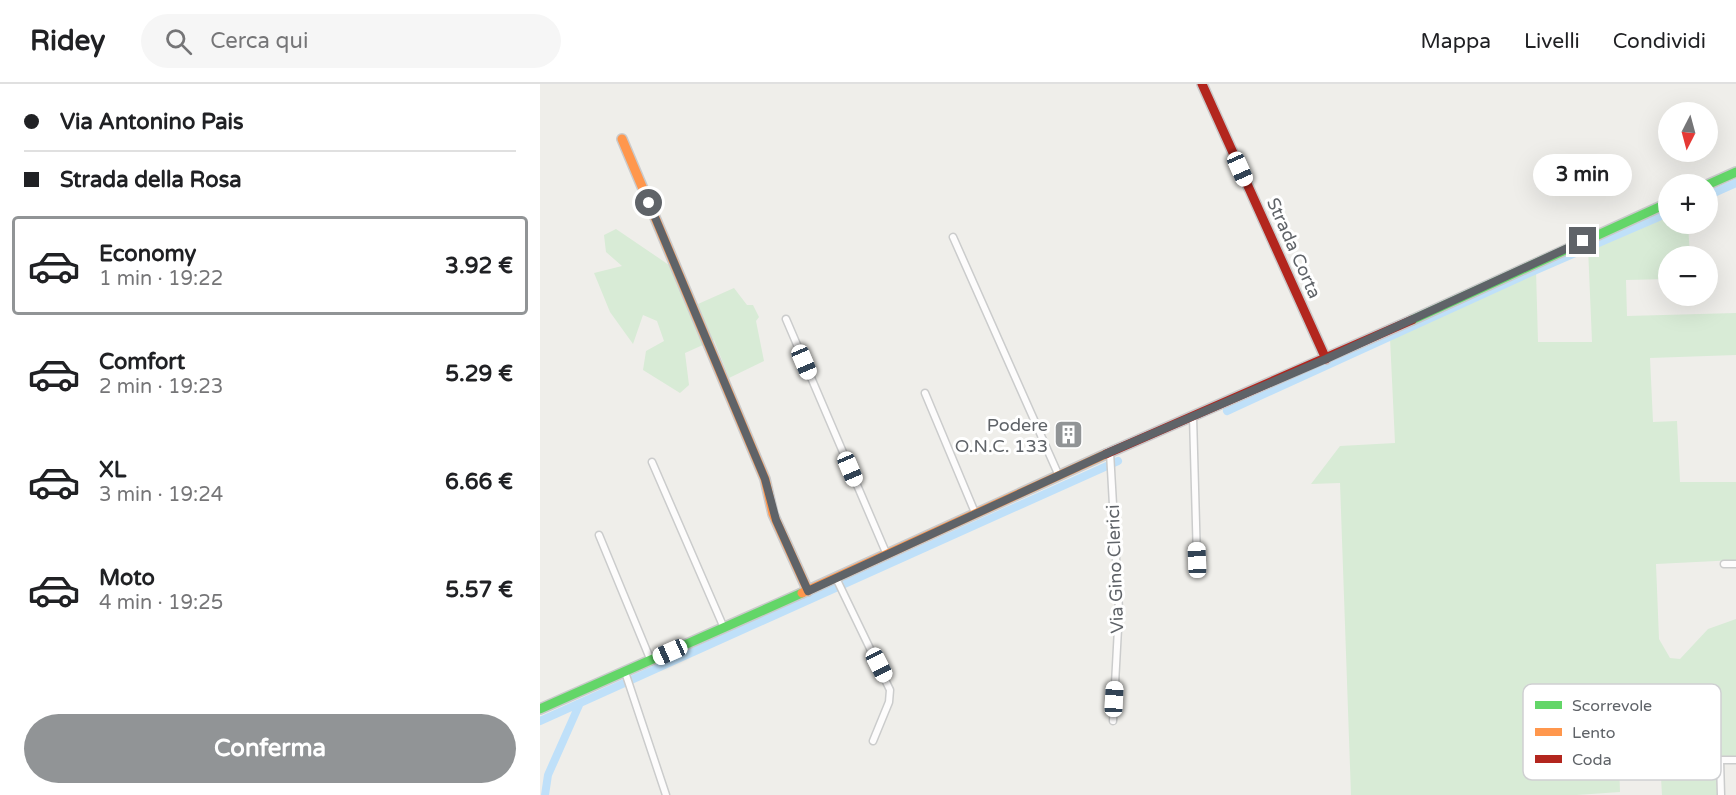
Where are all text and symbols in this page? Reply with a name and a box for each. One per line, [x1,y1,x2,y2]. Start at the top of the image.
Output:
search box [141,14,561,68]
text: Ridey [30,24,105,58]
icon: search [162,25,195,58]
text: Cerca qui [210,28,308,54]
text: Mappa [1421,29,1491,54]
text: Livelli [1524,29,1580,54]
text: Condividi [1613,29,1706,54]
north arrow [1658,102,1718,162]
map controls [1658,102,1718,306]
text: Via Antonino Pais [60,109,244,135]
car [1224,149,1256,189]
callout: 3 min [1534,154,1632,196]
text: 3 min [1556,163,1609,187]
text: Strada della Rosa [60,167,242,193]
button: + [1658,174,1718,234]
route start [635,189,662,216]
street label: Strada Corta [1262,194,1326,302]
route end [1569,227,1596,254]
icon: car [27,239,81,293]
text: Economy [99,241,196,267]
button: − [1658,246,1718,306]
text: 3.92 € [445,253,513,279]
text: 1 min · 19:22 [99,267,223,291]
car [789,342,819,382]
icon: car [27,347,81,401]
text: Comfort [99,349,185,375]
text: 5.29 € [445,361,513,387]
text: 2 min · 19:23 [99,375,223,399]
place label: Podere O.N.C. 133 [955,414,1048,457]
building icon: Podere O.N.C. 133 [1053,419,1085,451]
car [835,449,865,489]
icon: car [27,455,81,509]
text: XL [99,457,126,483]
text: 6.66 € [445,469,513,495]
text: 3 min · 19:24 [99,483,223,507]
street label: Via Gino Clerici [1102,504,1128,634]
car [1187,542,1207,578]
icon: car [27,563,81,617]
text: Moto [99,565,155,591]
text: 5.57 € [445,577,513,603]
text: 4 min · 19:25 [99,591,223,615]
car [650,636,690,668]
car [863,645,895,685]
car [1104,681,1124,717]
legend [1523,684,1721,780]
text: Scorrevole [1572,696,1652,716]
button: Conferma [24,714,516,783]
text: Lento [1572,723,1616,743]
text: Coda [1572,750,1612,770]

